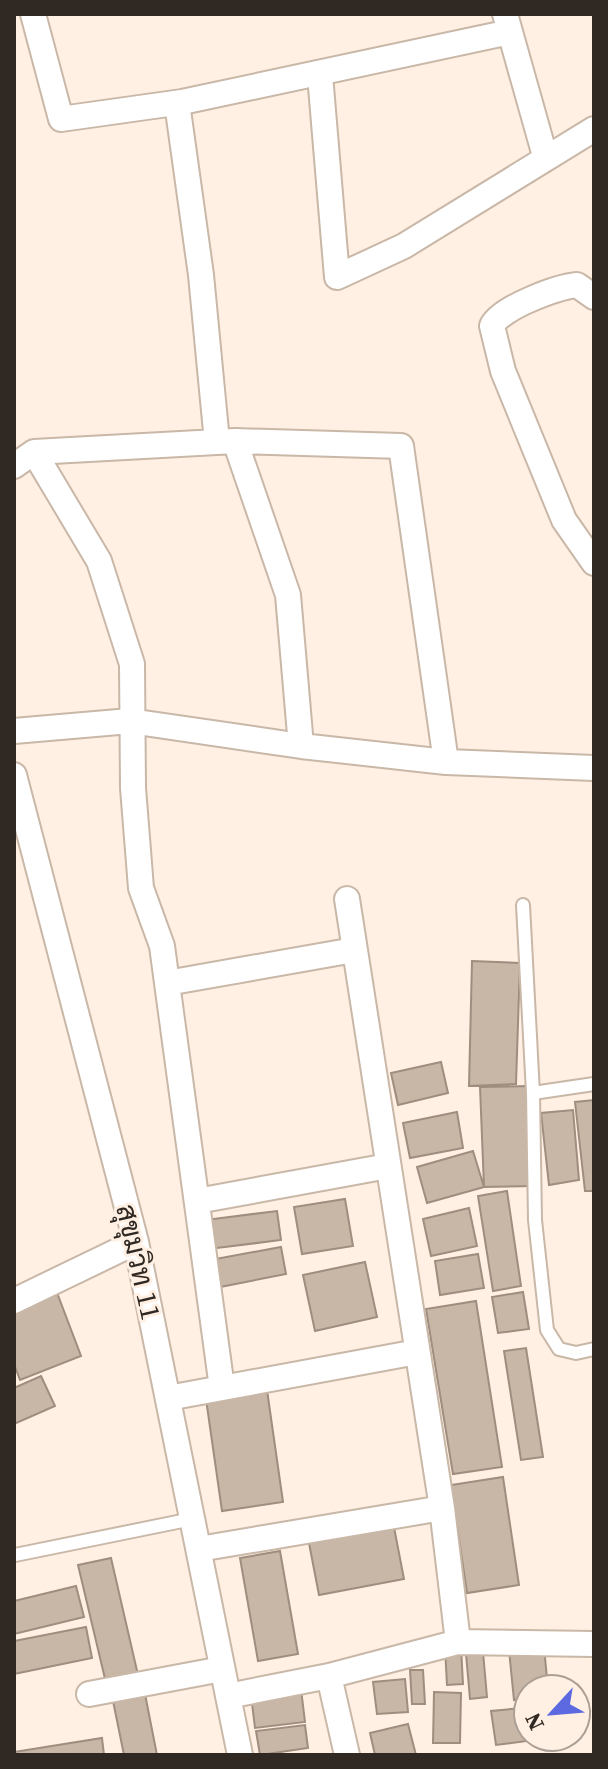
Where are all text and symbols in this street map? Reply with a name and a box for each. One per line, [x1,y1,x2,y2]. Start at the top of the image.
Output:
street label: สุขุมวิท 11 [106,1201,171,1324]
north arrow [512,1673,592,1753]
text: N [517,1708,551,1736]

